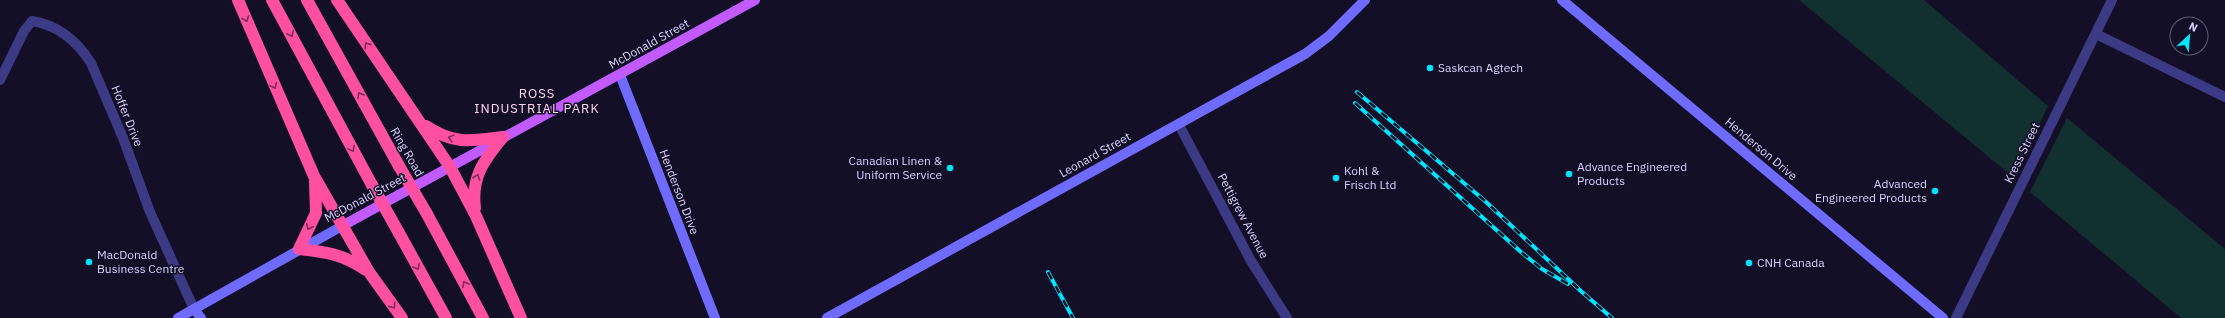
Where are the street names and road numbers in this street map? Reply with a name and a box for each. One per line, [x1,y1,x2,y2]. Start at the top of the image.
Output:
street label: McDonald Street [606,15,692,72]
street label: Hoffer Drive [108,83,147,149]
street label: Henderson Drive [1722,114,1801,184]
street label: Kress Street [2000,120,2043,186]
street label: Ring Road [387,125,427,179]
street label: Leonard Street [1056,129,1133,180]
street label: Henderson Drive [656,147,703,237]
street label: McDonald Street [322,170,408,225]
street label: Pettigrew Avenue [1215,171,1272,261]

